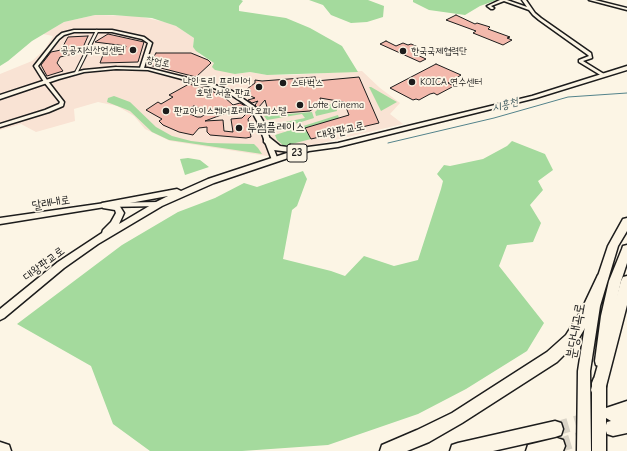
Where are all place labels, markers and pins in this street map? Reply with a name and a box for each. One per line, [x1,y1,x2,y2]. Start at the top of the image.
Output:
place label: 공공지식산업센터 [61,44,125,56]
marker: 공공지식산업센터 [128,45,138,55]
place label: 한국국제협력단 [411,45,467,57]
marker: 한국국제협력단 [398,46,408,56]
place label: 나인트리 프리미어 호텔 서울 판교 [183,75,251,98]
place label: KOICA 연수센터 [420,76,482,88]
place label: 스타벅스 [291,77,323,89]
marker: KOICA 연수센터 [407,77,417,87]
marker: 스타벅스 [278,78,288,88]
marker: 나인트리 프리미어 호텔 서울 판교 [254,82,264,92]
place label: Lotte Cinema [308,99,364,111]
marker: Lotte Cinema [295,100,305,110]
place label: 판교아이스퀘어포레나오피스텔 [174,105,287,117]
marker: 판교아이스퀘어포레나오피스텔 [161,106,171,116]
place label: 투썸플레이스 [247,121,305,135]
marker: 투썸플레이스 [234,123,244,133]

